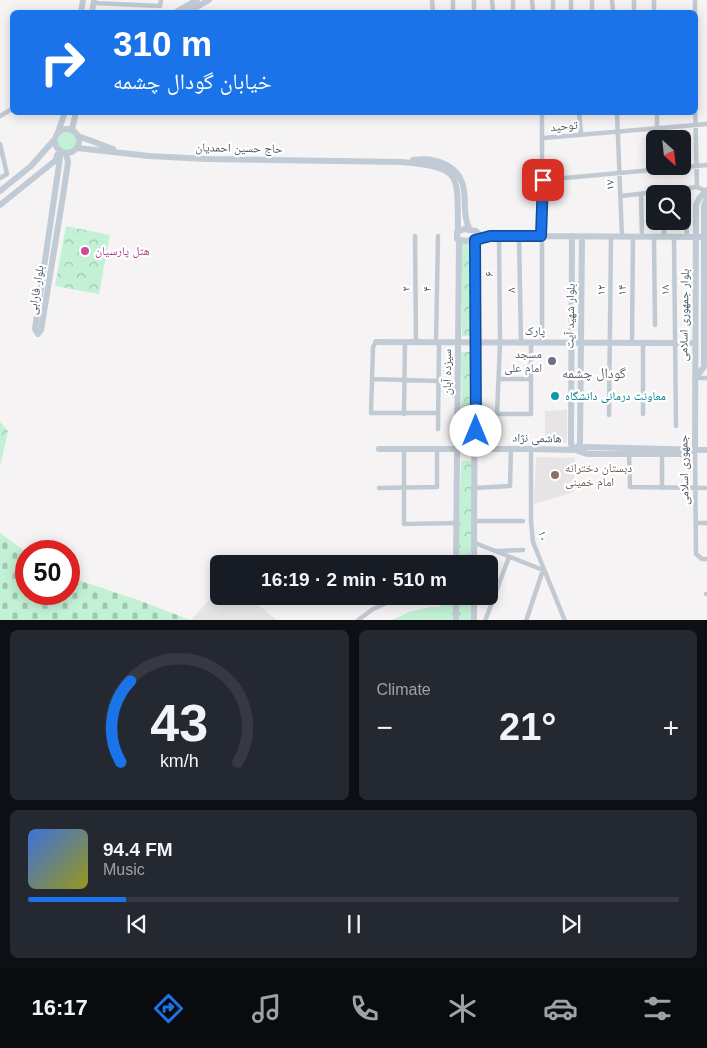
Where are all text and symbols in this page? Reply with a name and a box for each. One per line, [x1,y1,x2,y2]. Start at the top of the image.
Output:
text: 310 m [113,24,212,63]
icon: right [30,30,95,95]
text: خیابان گودال چشمه [113,69,272,94]
street label: توحید [550,118,579,135]
north arrow [646,130,691,175]
map controls [646,130,691,230]
street label: حاج حسین احمدیان [195,140,283,156]
pin [522,159,564,201]
icon: arrive [529,166,557,194]
street label: ۱۷ [603,179,617,191]
button: search [646,185,691,230]
place label: هتل پارسیان [95,244,150,258]
marker: هتل پارسیان [79,245,91,257]
street label: بلوار فارابی [25,264,47,316]
street label: بلوار جمهوری اسلامی [676,269,692,361]
street label: ۶ [482,271,496,277]
street label: بلوار شهید آیت [562,283,578,349]
street label: ۱۸ [658,284,672,296]
street label: ۱۲ [594,285,608,295]
street label: ۱۴ [615,285,629,295]
street label: ۲ [399,286,413,292]
street label: ۴ [420,286,434,292]
street label: ۸ [504,287,518,293]
street label: پارک [525,324,546,338]
place label: مسجد امام علی [504,347,542,376]
street label: سیزده آبان [440,349,454,395]
marker: مسجد امام علی [546,355,558,367]
district label: گودال چشمه [562,365,626,382]
place label: معاونت درمانی دانشگاه [565,389,666,403]
marker: معاونت درمانی دانشگاه [549,390,561,402]
position arrow [449,404,501,456]
street label: هاشمی نژاد [512,431,562,445]
street label: جمهوری اسلامی [676,435,692,505]
place label: دبستان دخترانه امام خمینی [565,461,632,490]
marker: دبستان دخترانه امام خمینی [549,469,561,481]
street label: ۱۰ [535,529,551,543]
speed limit sign: 50 [15,540,80,605]
text: 16:19 · 2 min · 510 m [261,569,447,590]
text: Climate [377,681,431,698]
text: 43 [150,694,208,752]
text: 21° [499,706,556,748]
text: − [377,712,393,743]
text: + [663,712,679,743]
text: km/h [160,751,199,771]
text: 94.4 FM [103,839,173,860]
text: Music [103,861,145,878]
icon: previous [123,910,151,938]
icon: pause [340,910,368,938]
icon: next [557,910,585,938]
icon: directions [151,991,186,1026]
icon: music [249,991,284,1026]
icon: phone [347,991,382,1026]
icon: climate [445,991,480,1026]
icon: car [543,991,578,1026]
icon: filters [640,991,675,1026]
text: 16:17 [31,995,88,1020]

